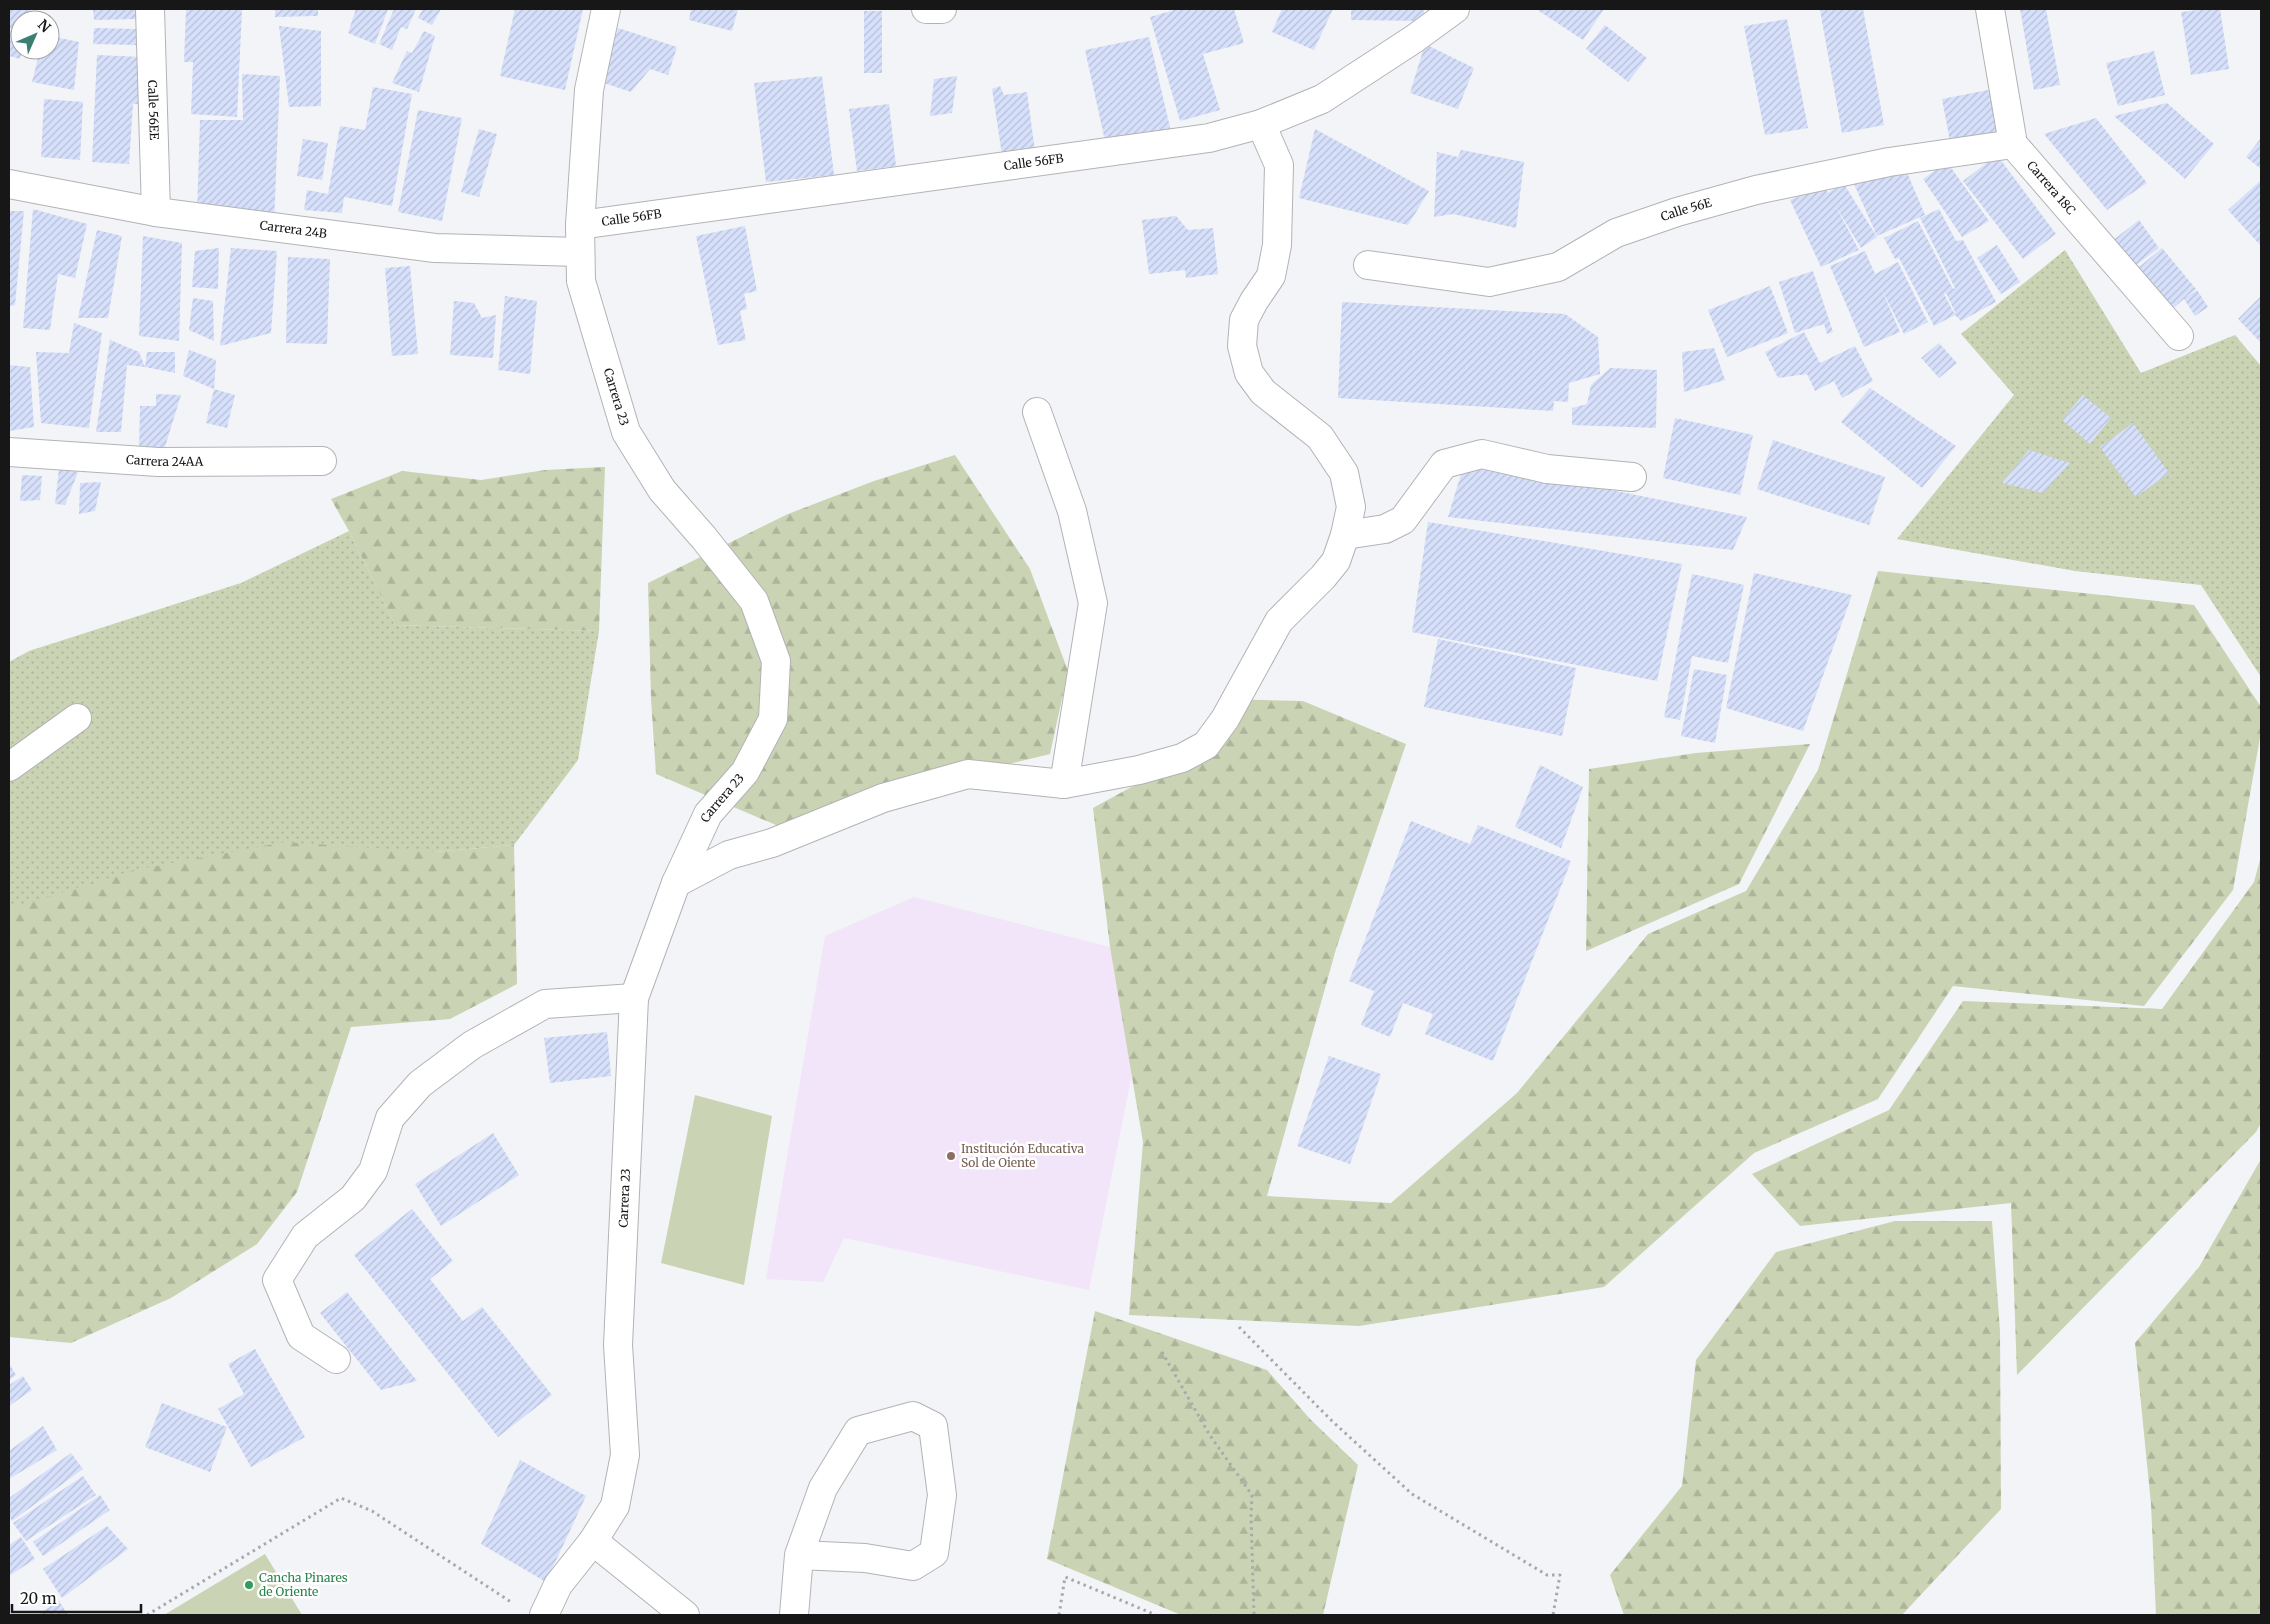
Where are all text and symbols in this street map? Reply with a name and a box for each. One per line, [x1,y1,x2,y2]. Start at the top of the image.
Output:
north arrow [10,10,60,60]
text: N [34,16,54,36]
street label: Calle 56EE [145,80,162,141]
street label: Calle 56FB [1003,150,1064,173]
street label: Carrera 18C [2024,158,2079,218]
street label: Calle 56E [1659,195,1714,224]
street label: Calle 56FB [601,206,662,229]
street label: Carrera 24B [259,217,328,241]
street label: Carrera 23 [601,366,632,428]
street label: Carrera 24AA [126,452,204,469]
street label: Carrera 23 [697,770,747,825]
place label: Institución Educativa Sol de Oiente [961,1141,1084,1170]
marker: Institución Educativa Sol de Oiente [945,1150,957,1162]
street label: Carrera 23 [615,1168,633,1228]
place label: Cancha Pinares de Oriente [259,1570,348,1599]
marker: Cancha Pinares de Oriente [243,1579,255,1591]
scale bar [12,1582,141,1614]
text: 20 m [20,1589,57,1608]

